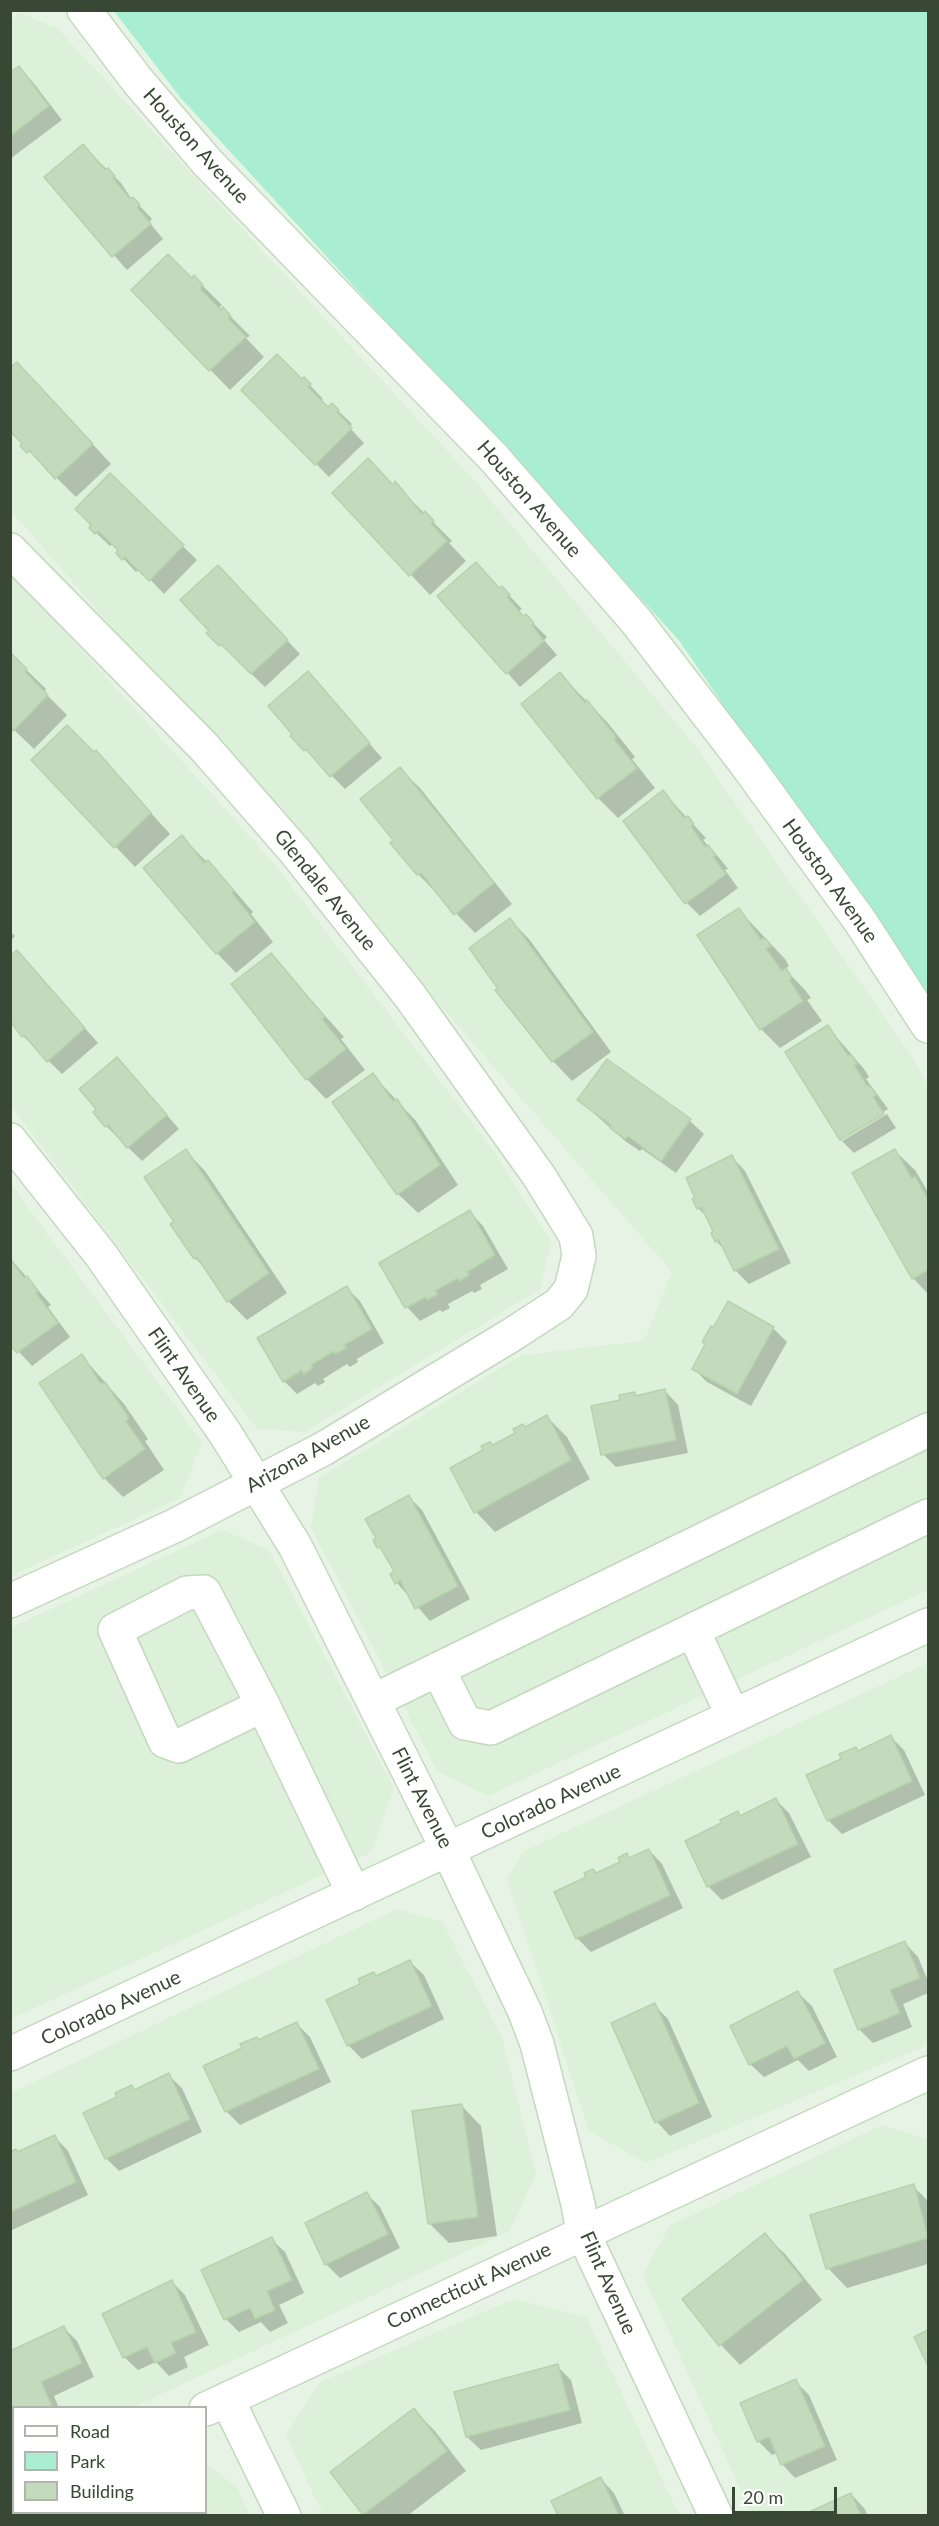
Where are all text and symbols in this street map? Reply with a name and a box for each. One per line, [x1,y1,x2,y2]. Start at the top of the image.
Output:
street label: Houston Avenue [138,83,254,209]
street label: Houston Avenue [472,436,586,562]
street label: Houston Avenue [777,814,883,948]
street label: Glendale Avenue [269,825,381,955]
street label: Flint Avenue [143,1323,225,1427]
street label: Arizona Avenue [242,1410,374,1498]
street label: Flint Avenue [386,1743,458,1853]
street label: Colorado Avenue [477,1759,625,1845]
street label: Colorado Avenue [37,1965,185,2051]
street label: Flint Avenue [575,2228,641,2338]
street label: Connecticut Avenue [383,2237,555,2335]
legend [12,2406,207,2514]
text: Road [70,2420,110,2442]
text: Park [70,2450,105,2472]
scale bar [735,2475,840,2513]
text: Building [70,2480,134,2502]
text: 20 m [743,2486,783,2508]

